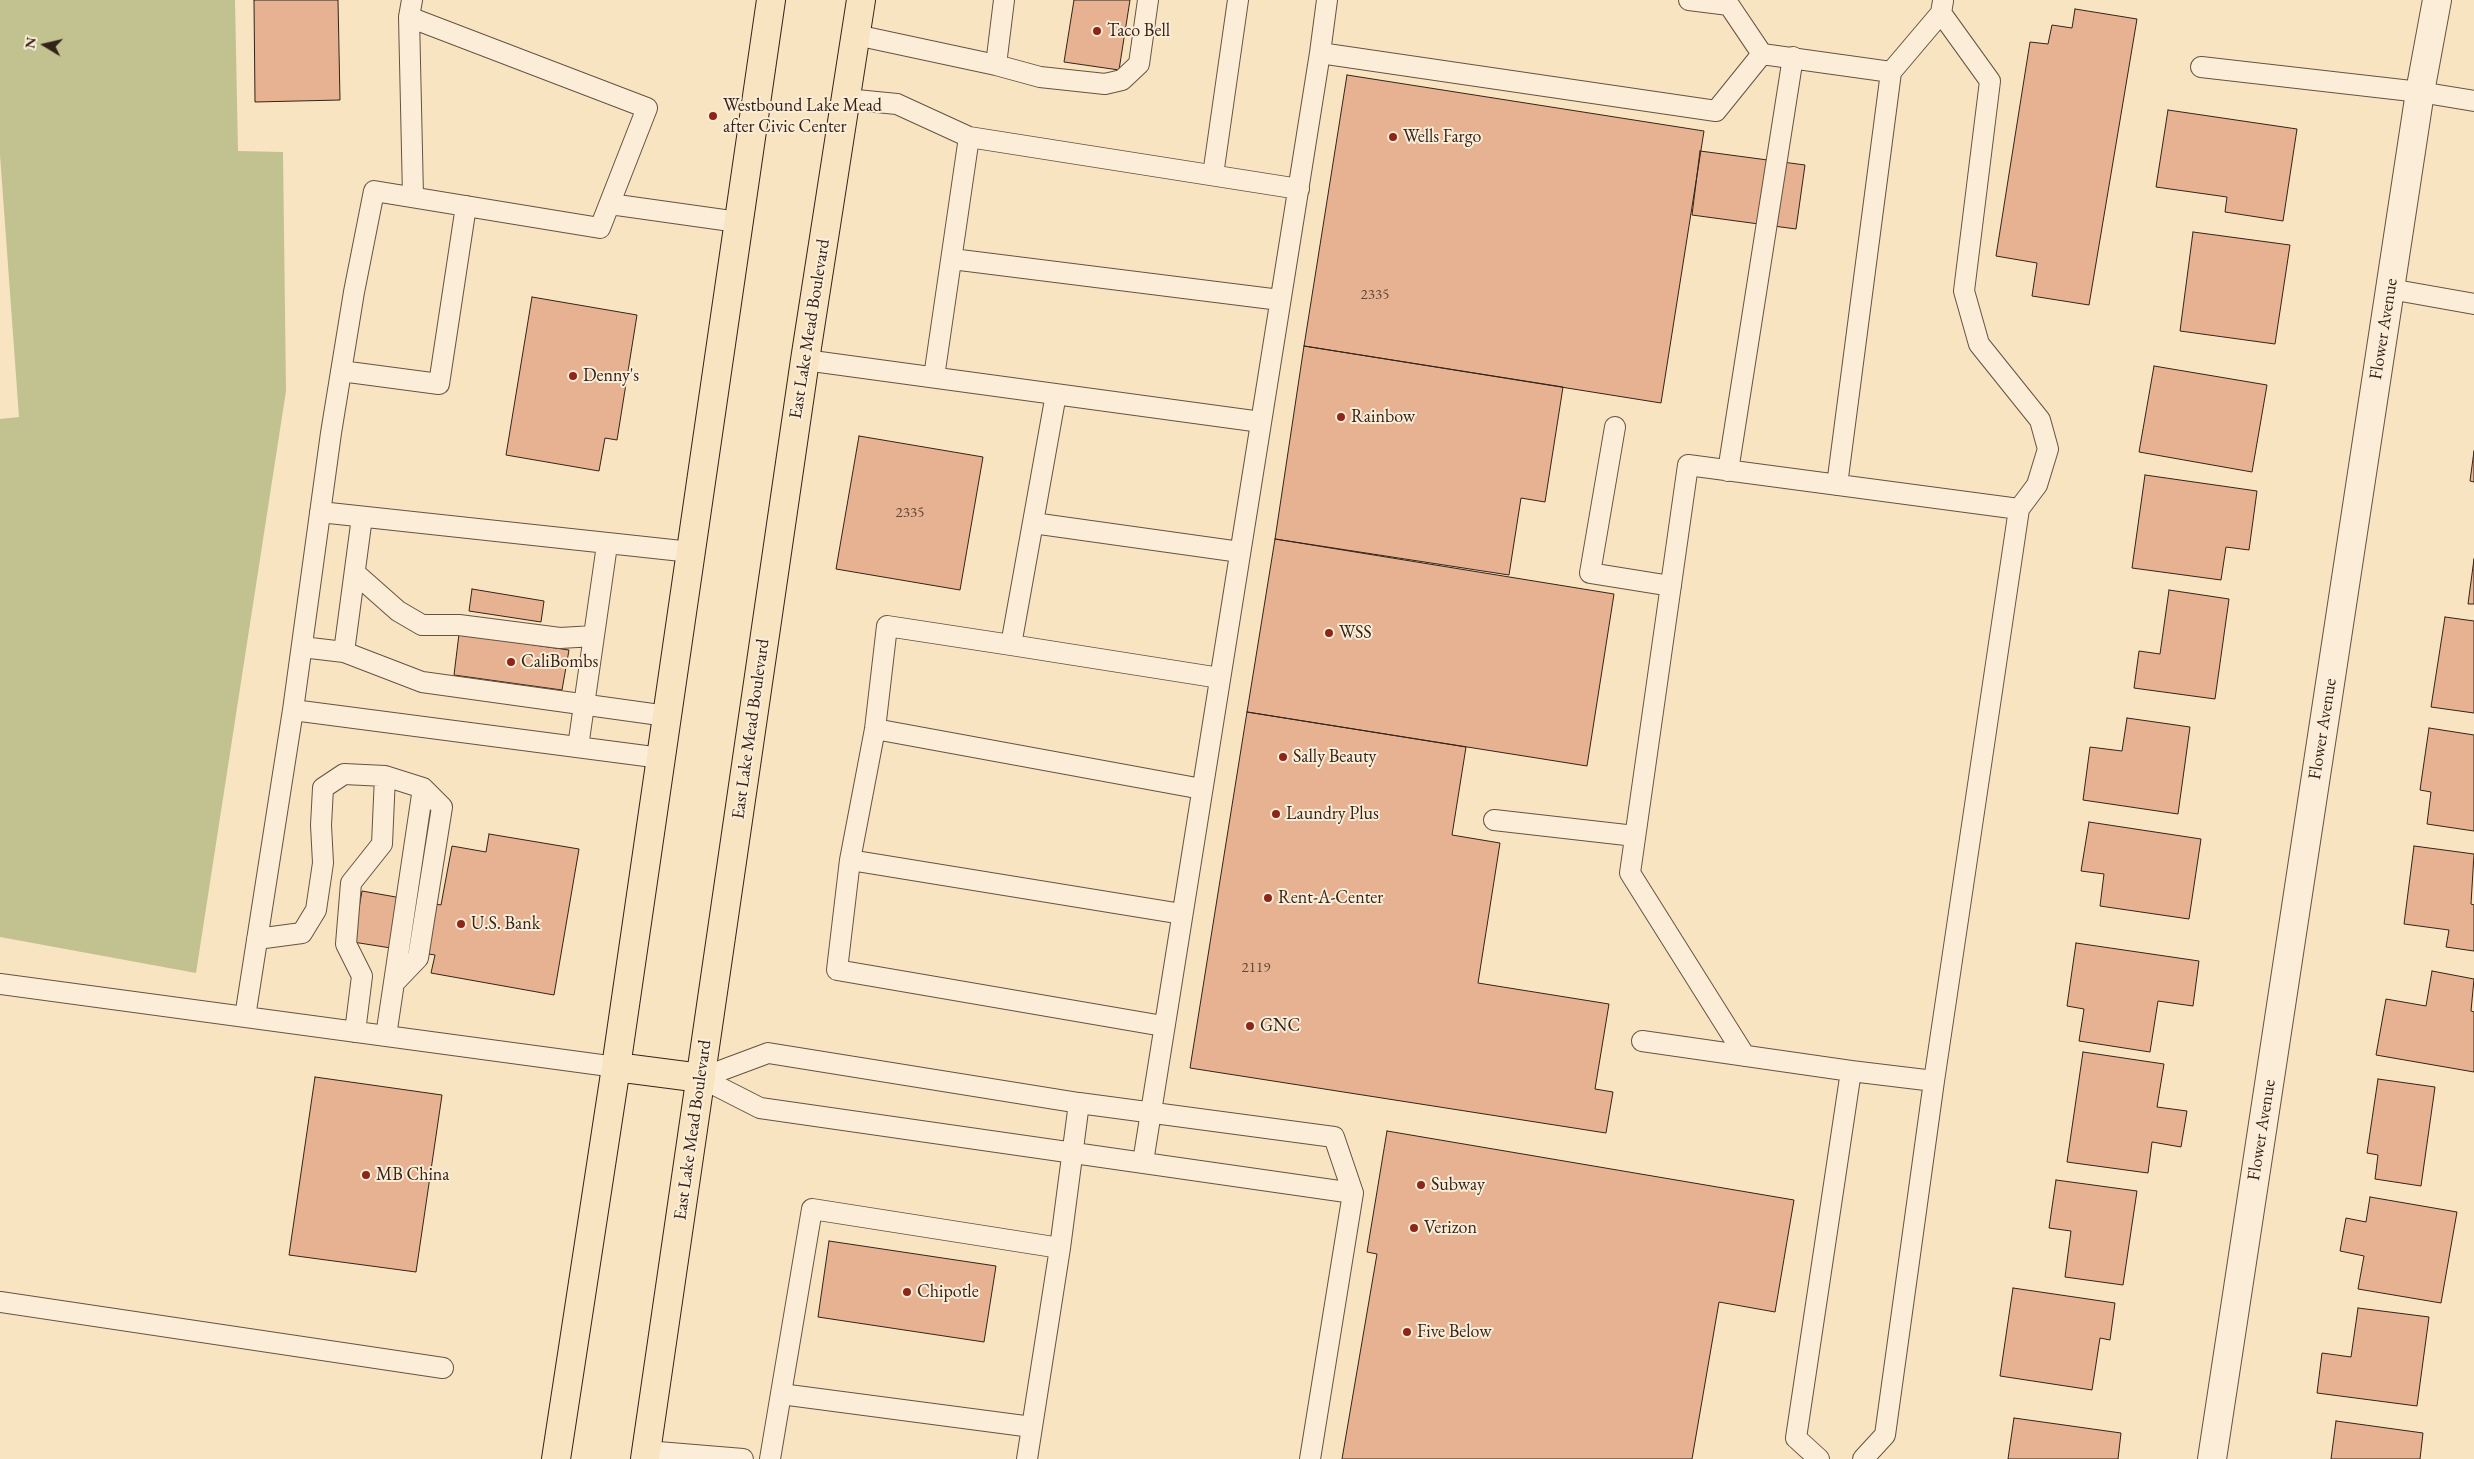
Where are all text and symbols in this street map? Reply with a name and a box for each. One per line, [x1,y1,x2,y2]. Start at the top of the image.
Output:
north arrow [20,20,70,70]
place label: Taco Bell [1107,20,1170,42]
marker: Taco Bell [1091,25,1103,37]
text: N [20,36,40,50]
place label: Westbound Lake Mead after Civic Center [723,95,882,138]
marker: Westbound Lake Mead after Civic Center [707,110,719,122]
place label: Wells Fargo [1403,126,1481,148]
marker: Wells Fargo [1387,131,1399,143]
street label: East Lake Mead Boulevard [785,238,835,420]
street label: Flower Avenue [2365,277,2403,381]
house number: 2335 [1361,286,1389,304]
place label: Denny's [583,365,639,387]
marker: Denny's [567,370,579,382]
place label: Rainbow [1351,406,1415,428]
marker: Rainbow [1335,411,1347,423]
house number: 2335 [896,504,924,522]
place label: WSS [1339,622,1372,644]
marker: WSS [1323,627,1335,639]
street label: East Lake Mead Boulevard [728,638,774,820]
place label: CaliBombs [521,651,598,673]
marker: CaliBombs [505,656,517,668]
street label: Flower Avenue [2304,677,2342,781]
place label: Sally Beauty [1293,746,1376,768]
marker: Sally Beauty [1277,751,1289,763]
place label: Laundry Plus [1286,803,1379,825]
marker: Laundry Plus [1270,808,1282,820]
place label: Rent-A-Center [1278,887,1383,909]
marker: Rent-A-Center [1262,892,1274,904]
place label: U.S. Bank [471,913,540,935]
marker: U.S. Bank [455,918,467,930]
house number: 2119 [1242,959,1270,977]
place label: GNC [1260,1015,1300,1037]
marker: GNC [1244,1020,1256,1032]
street label: East Lake Mead Boulevard [670,1039,716,1221]
street label: Flower Avenue [2243,1078,2281,1182]
place label: MB China [376,1164,450,1186]
marker: MB China [360,1169,372,1181]
place label: Subway [1431,1174,1485,1196]
marker: Subway [1415,1179,1427,1191]
place label: Verizon [1424,1217,1477,1239]
marker: Verizon [1408,1222,1420,1234]
place label: Chipotle [917,1281,979,1303]
marker: Chipotle [901,1286,913,1298]
place label: Five Below [1417,1321,1492,1343]
marker: Five Below [1401,1326,1413,1338]

